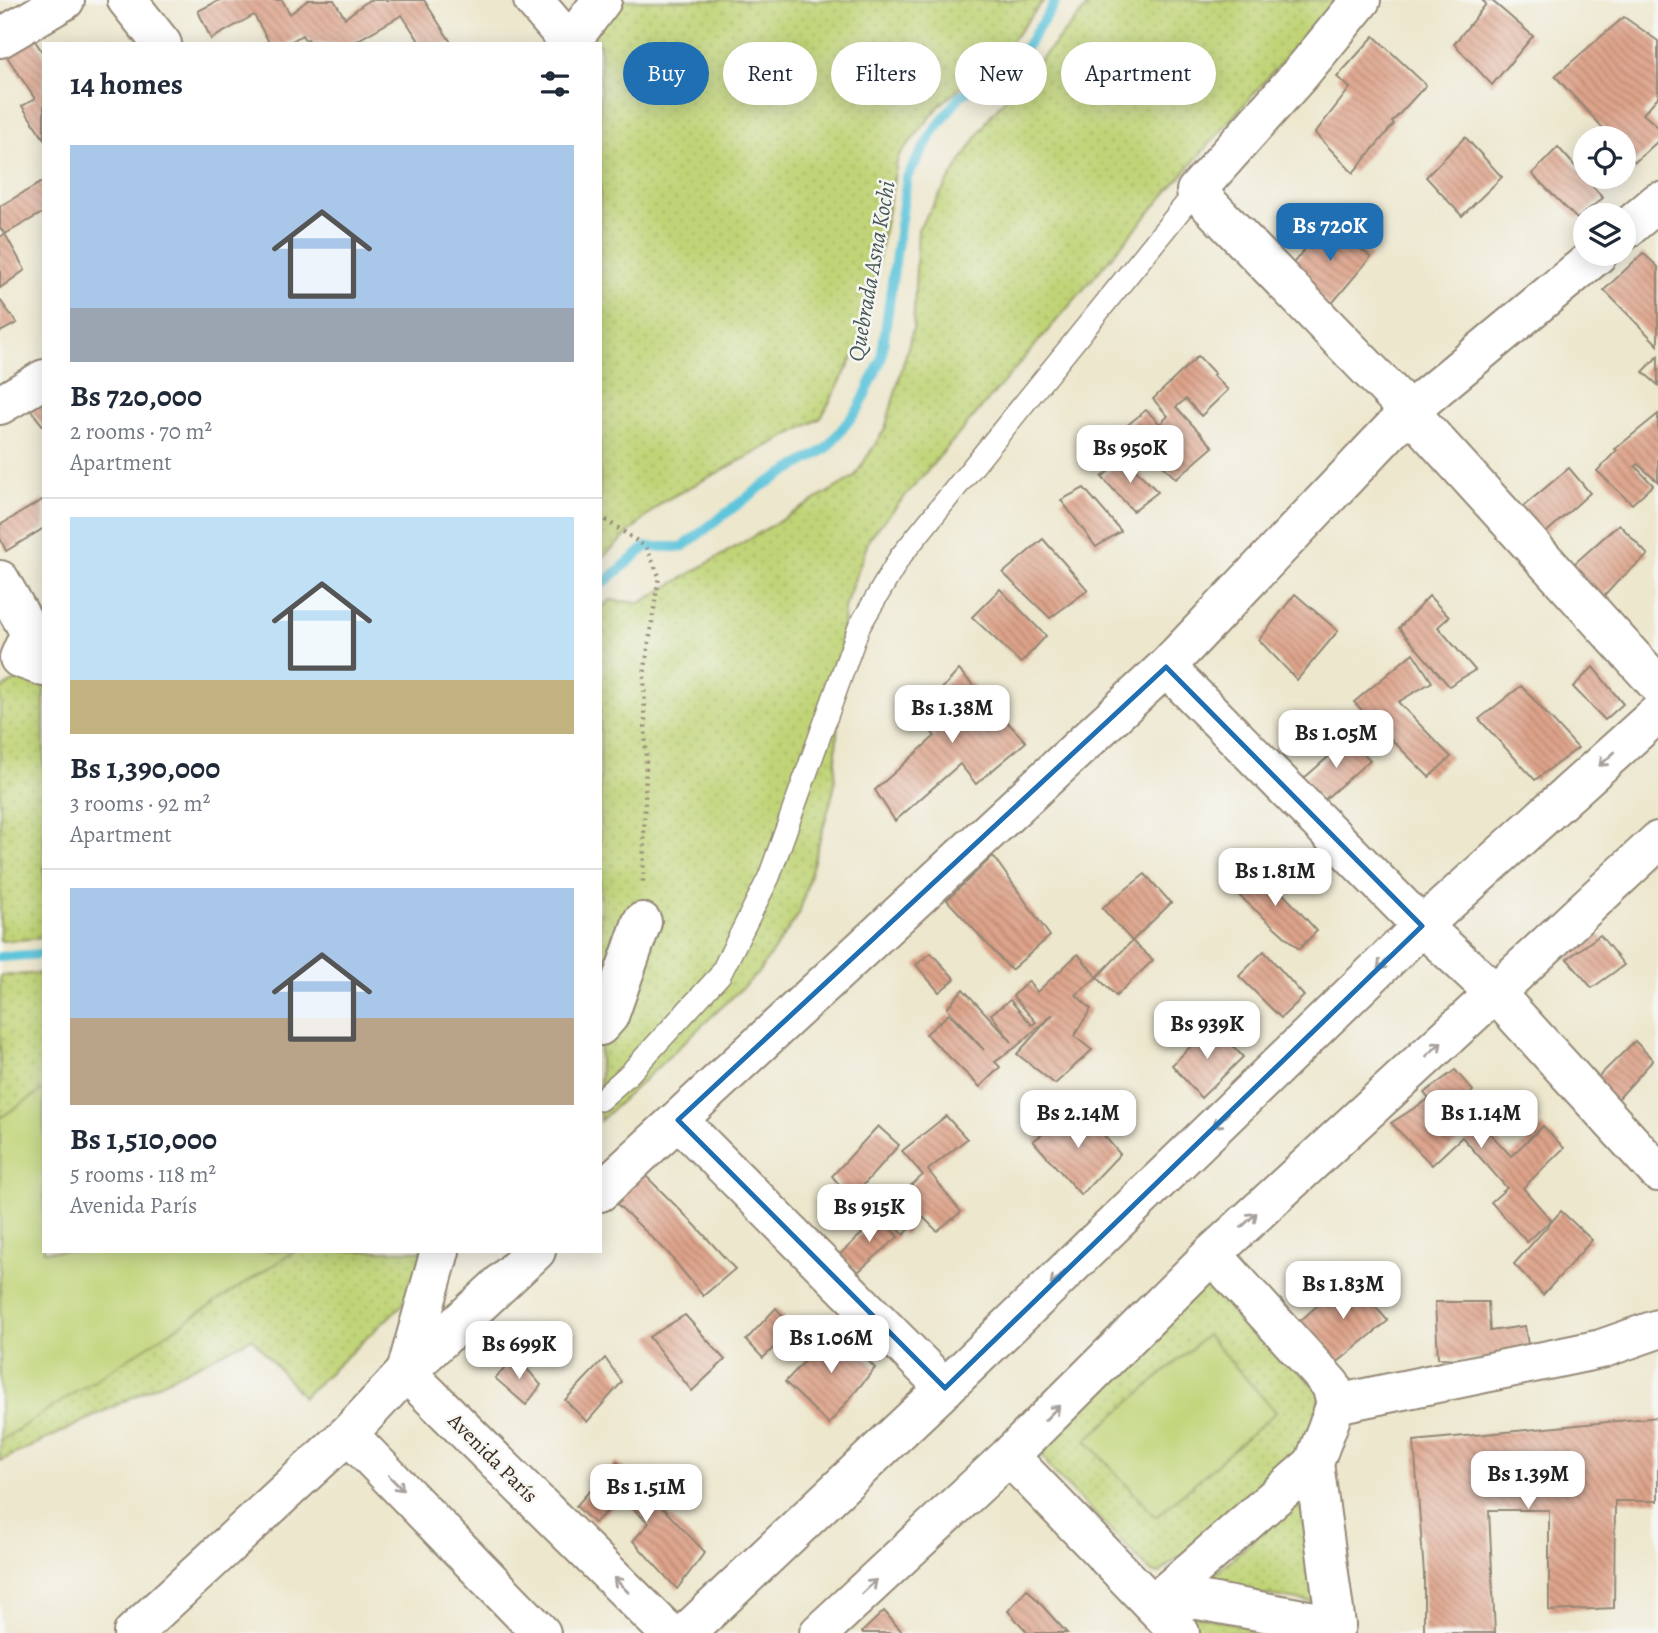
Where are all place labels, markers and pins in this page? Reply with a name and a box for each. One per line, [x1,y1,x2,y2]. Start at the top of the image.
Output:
pin: Bs 720K [1265,204,1395,263]
pin: Bs 950K [1065,426,1195,485]
pin: Bs 1.38M [880,686,1024,745]
pin: Bs 1.05M [1264,710,1408,770]
pin: Bs 1.81M [1203,848,1347,908]
pin: Bs 939K [1142,1002,1272,1061]
pin: Bs 2.14M [1006,1090,1150,1150]
pin: Bs 1.14M [1409,1090,1553,1150]
pin: Bs 915K [804,1184,934,1244]
pin: Bs 1.83M [1271,1262,1415,1321]
pin: Bs 1.06M [759,1316,903,1375]
pin: Bs 699K [454,1322,584,1381]
pin: Bs 1.39M [1456,1452,1600,1511]
pin: Bs 1.51M [574,1464,718,1524]

